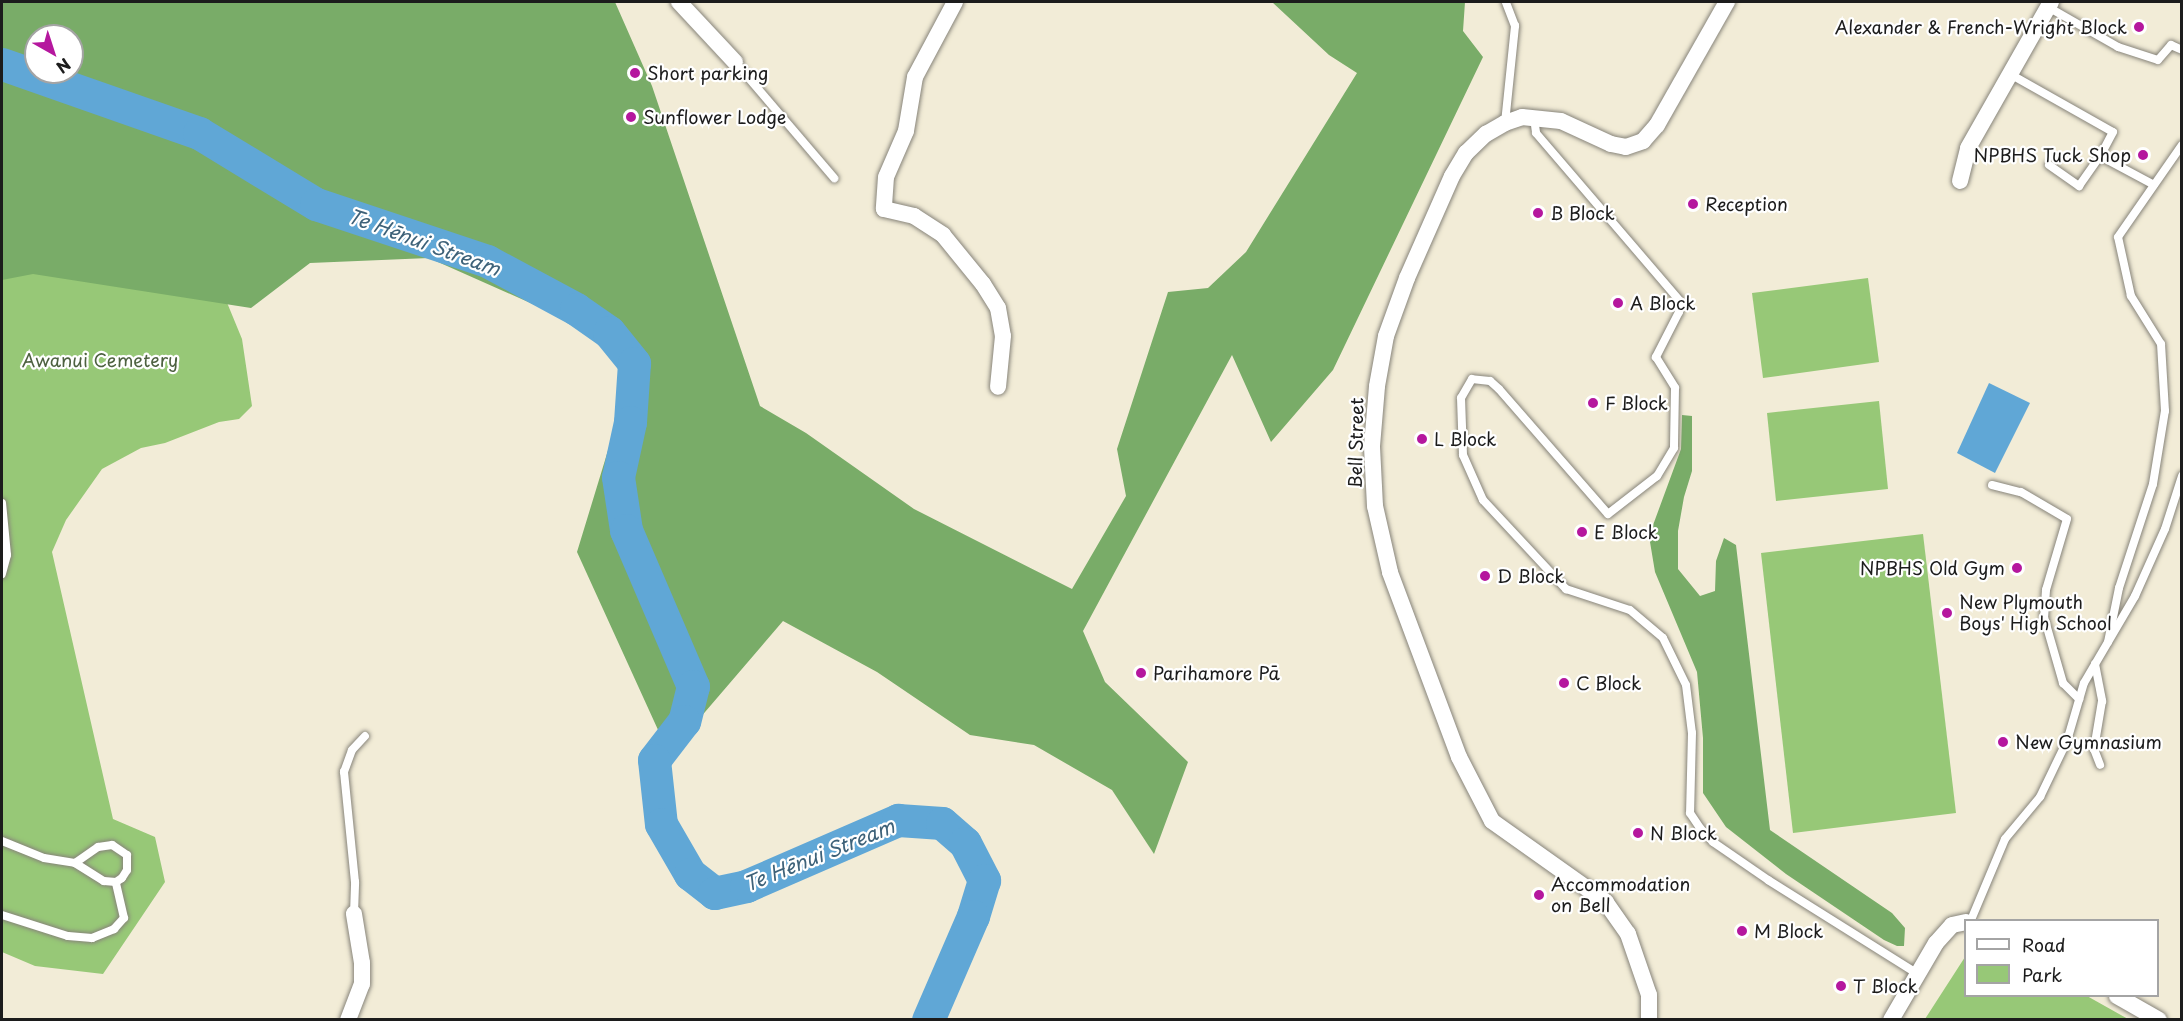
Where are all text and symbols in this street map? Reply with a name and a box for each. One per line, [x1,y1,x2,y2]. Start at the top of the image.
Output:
place label: Alexander & French-Wright Block [1834,16,2127,38]
marker: Alexander & French-Wright Block [2132,20,2146,34]
north arrow [24,24,84,84]
text: N [52,53,77,80]
place label: Short parking [647,62,769,84]
marker: Short parking [628,66,642,80]
place label: Sunflower Lodge [643,106,785,128]
marker: Sunflower Lodge [624,110,638,124]
place label: NPBHS Tuck Shop [1974,144,2131,166]
marker: NPBHS Tuck Shop [2136,148,2150,162]
place label: Reception [1705,193,1788,215]
marker: Reception [1686,197,1700,211]
place label: B Block [1550,202,1615,224]
water label: Te Hēnui Stream [345,203,503,281]
marker: B Block [1531,206,1545,220]
place label: A Block [1630,292,1697,314]
marker: A Block [1611,296,1625,310]
park label: Awanui Cemetery [23,349,177,371]
place label: F Block [1605,392,1669,414]
marker: F Block [1586,396,1600,410]
street label: Bell Street [1344,397,1368,489]
place label: L Block [1434,428,1498,450]
marker: L Block [1415,432,1429,446]
place label: E Block [1594,521,1658,543]
marker: E Block [1575,525,1589,539]
place label: NPBHS Old Gym [1859,557,2005,579]
marker: NPBHS Old Gym [2010,561,2024,575]
place label: D Block [1497,565,1564,587]
marker: D Block [1478,569,1492,583]
place label: New Plymouth Boys' High School [1959,592,2113,634]
marker: New Plymouth Boys' High School [1940,606,1954,620]
place label: Parihamore Pā [1153,662,1280,684]
marker: Parihamore Pā [1134,666,1148,680]
place label: C Block [1576,672,1643,694]
marker: C Block [1557,676,1571,690]
place label: New Gymnasium [2015,731,2162,753]
marker: New Gymnasium [1996,735,2010,749]
water label: Te Hēnui Stream [740,814,898,896]
place label: N Block [1650,822,1717,844]
marker: N Block [1631,826,1645,840]
place label: Accommodation on Bell [1551,874,1690,916]
marker: Accommodation on Bell [1532,888,1546,902]
legend [1964,919,2159,997]
place label: M Block [1754,920,1824,942]
marker: M Block [1735,924,1749,938]
text: Road [2022,931,2066,958]
text: Park [2022,961,2062,988]
place label: T Block [1853,975,1918,997]
marker: T Block [1834,979,1848,993]

